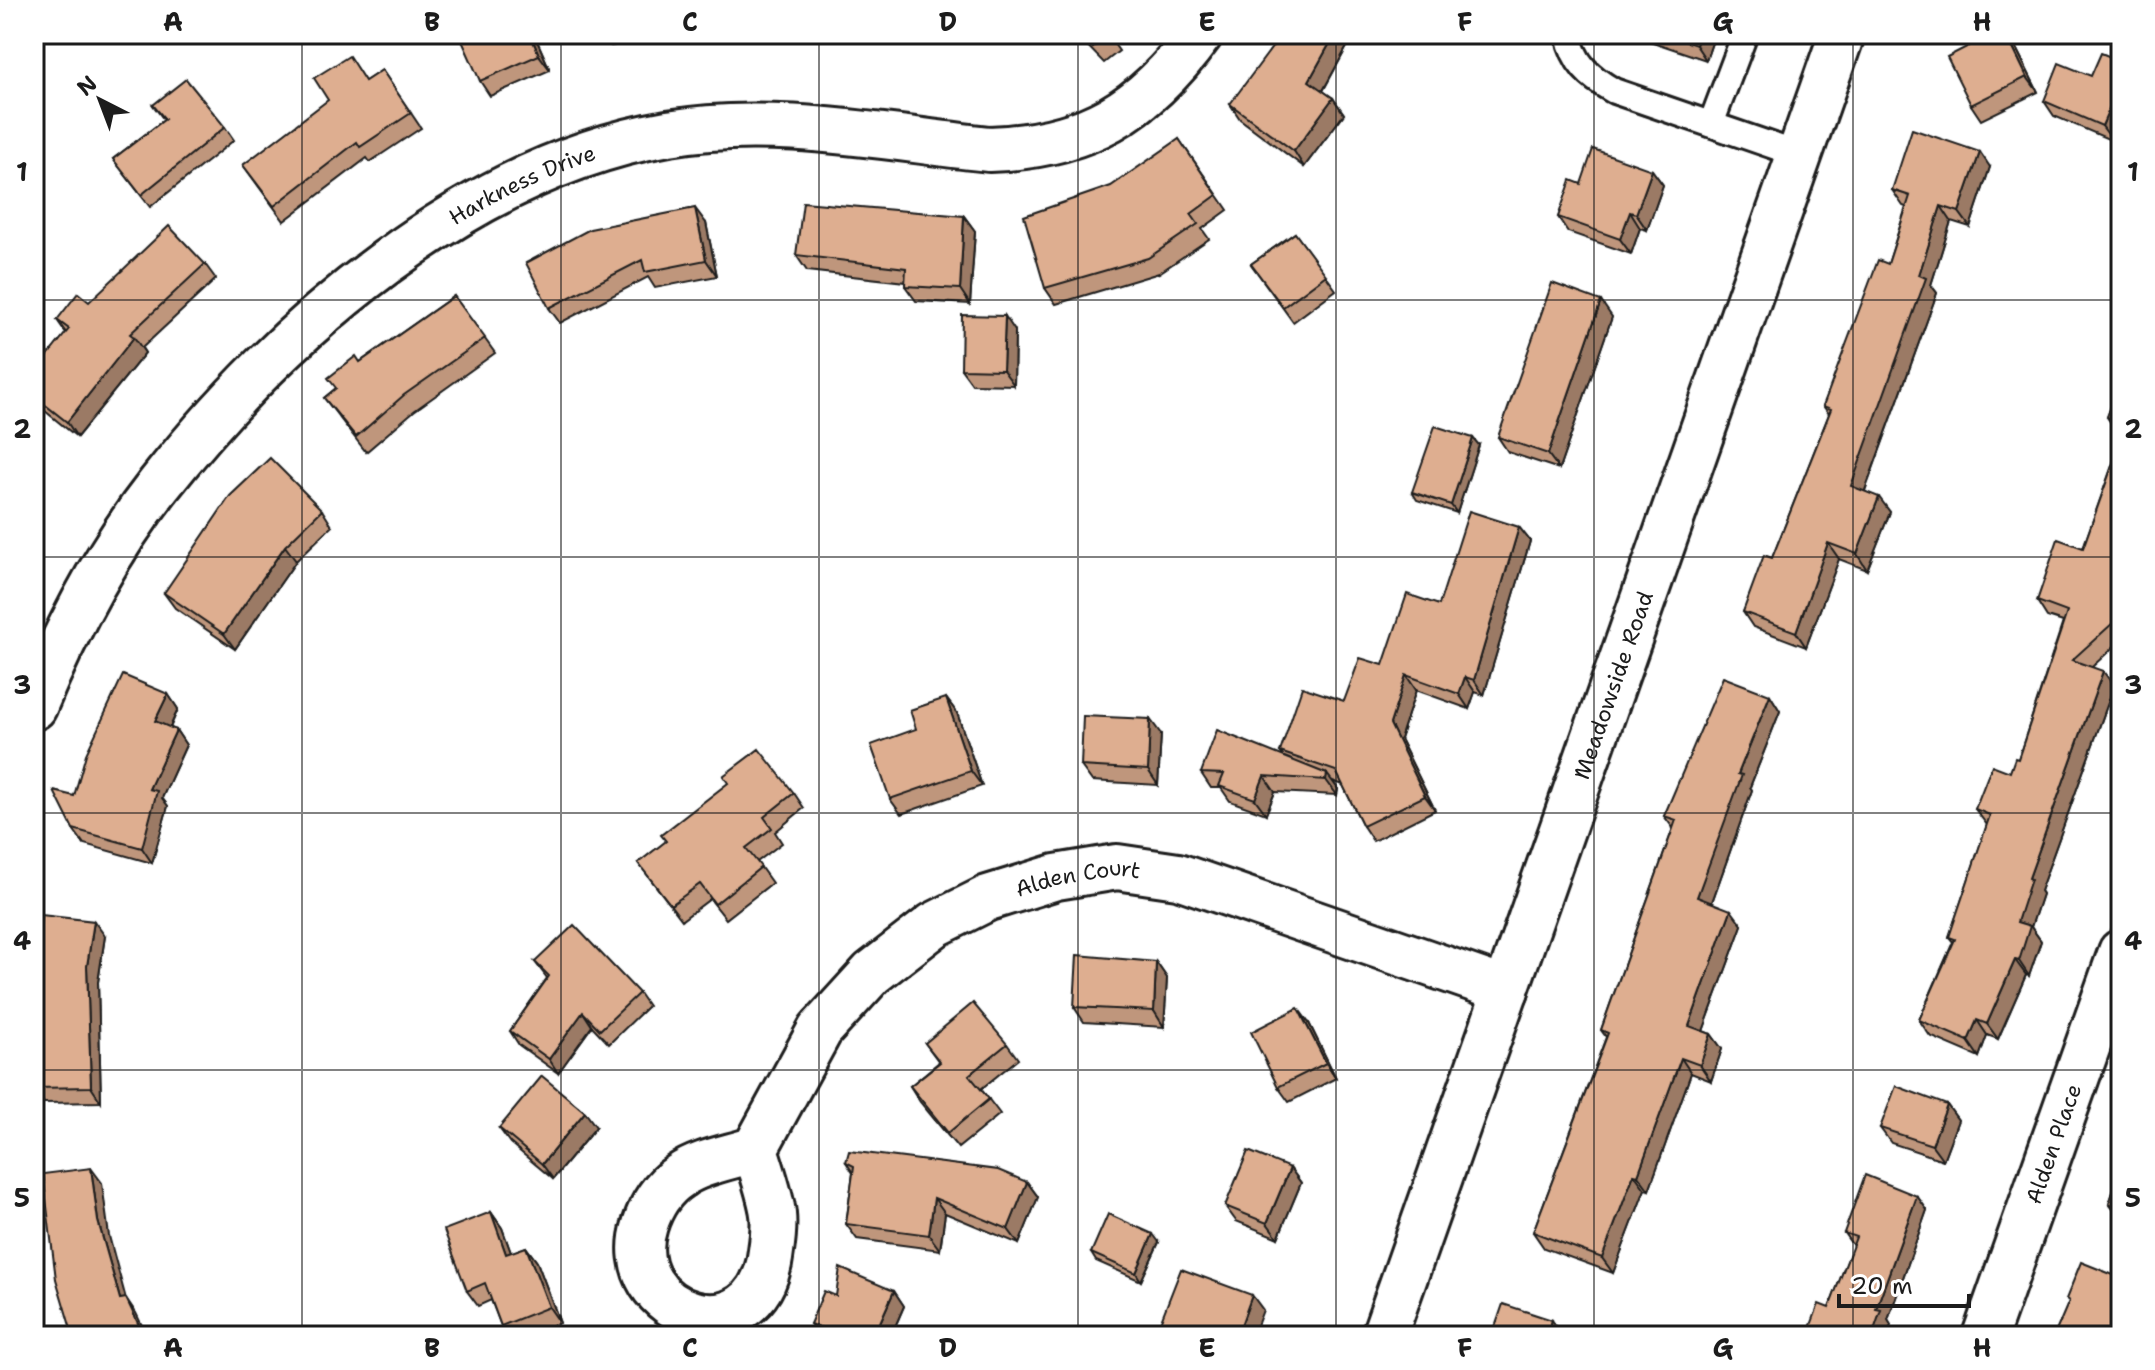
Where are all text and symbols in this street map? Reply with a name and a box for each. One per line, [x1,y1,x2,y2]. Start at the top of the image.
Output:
text: A [163,4,183,39]
text: B [424,4,440,39]
text: C [682,4,698,39]
text: D [939,4,957,39]
text: E [1198,4,1216,39]
text: F [1457,4,1473,39]
text: G [1713,4,1734,39]
text: H [1973,4,1991,39]
north arrow [60,60,140,140]
text: N [71,69,103,102]
street label: Harkness Drive [443,138,599,232]
text: 1 [16,154,28,189]
text: 1 [2127,154,2139,189]
text: 2 [13,411,31,446]
text: 2 [2124,411,2142,446]
street label: Meadowside Road [1567,587,1660,783]
text: 3 [13,667,31,702]
text: 3 [2124,667,2142,702]
street label: Alden Court [1012,852,1142,904]
text: 4 [13,923,31,958]
text: 4 [2124,923,2142,958]
street label: Alden Place [2019,1080,2088,1208]
text: 5 [14,1180,30,1215]
text: 5 [2125,1180,2141,1215]
scale bar [1839,1258,1969,1308]
text: 20 m [1851,1270,1913,1302]
text: A [163,1330,183,1365]
text: B [424,1330,440,1365]
text: C [682,1330,698,1365]
text: D [939,1330,957,1365]
text: E [1198,1330,1216,1365]
text: F [1457,1330,1473,1365]
text: G [1713,1330,1734,1365]
text: H [1973,1330,1991,1365]

